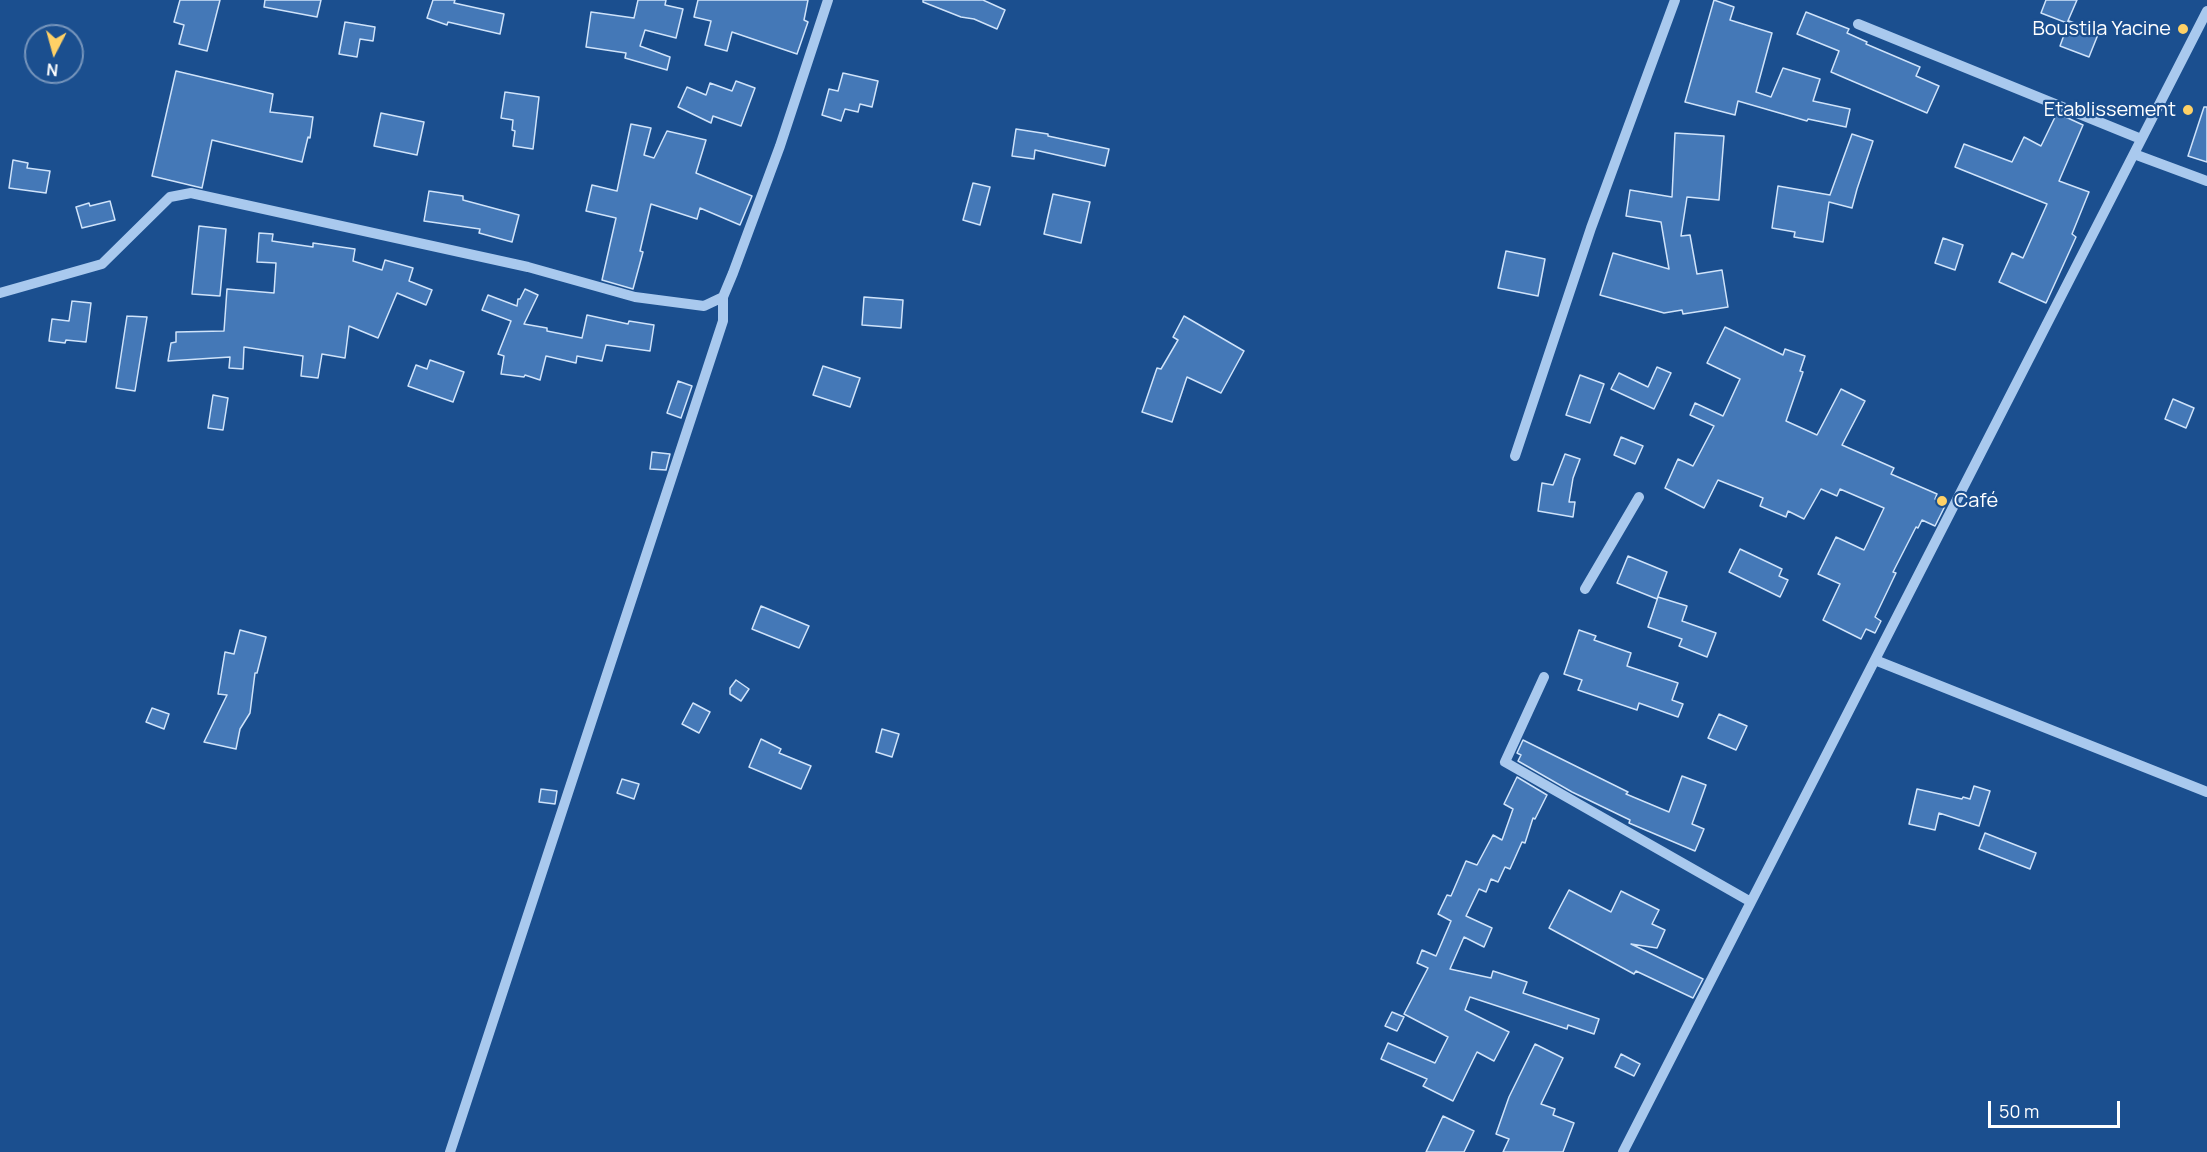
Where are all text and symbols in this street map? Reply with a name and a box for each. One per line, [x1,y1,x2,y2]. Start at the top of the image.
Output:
place label: Boustila Yacine [2032,17,2171,41]
marker: Boustila Yacine [2176,22,2190,36]
north arrow [24,24,84,84]
text: N [45,58,59,81]
place label: Etablissement [2044,98,2176,122]
marker: Etablissement [2181,103,2195,117]
place label: Café [1954,489,1998,513]
marker: Café [1935,494,1949,508]
scale bar [1991,1089,2123,1127]
text: 50 m [1999,1099,2039,1123]

